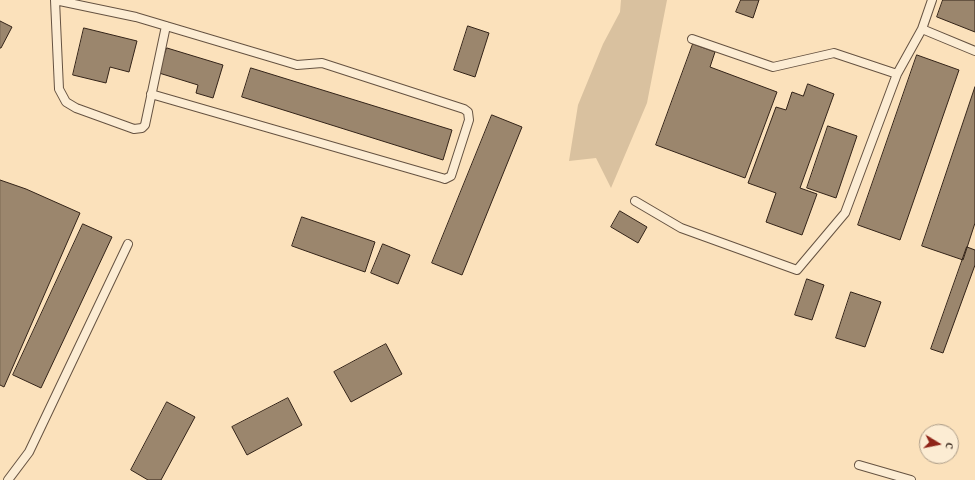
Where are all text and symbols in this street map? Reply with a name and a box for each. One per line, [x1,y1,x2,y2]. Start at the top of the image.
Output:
north arrow [919,424,959,464]
text: С [941,441,958,450]

